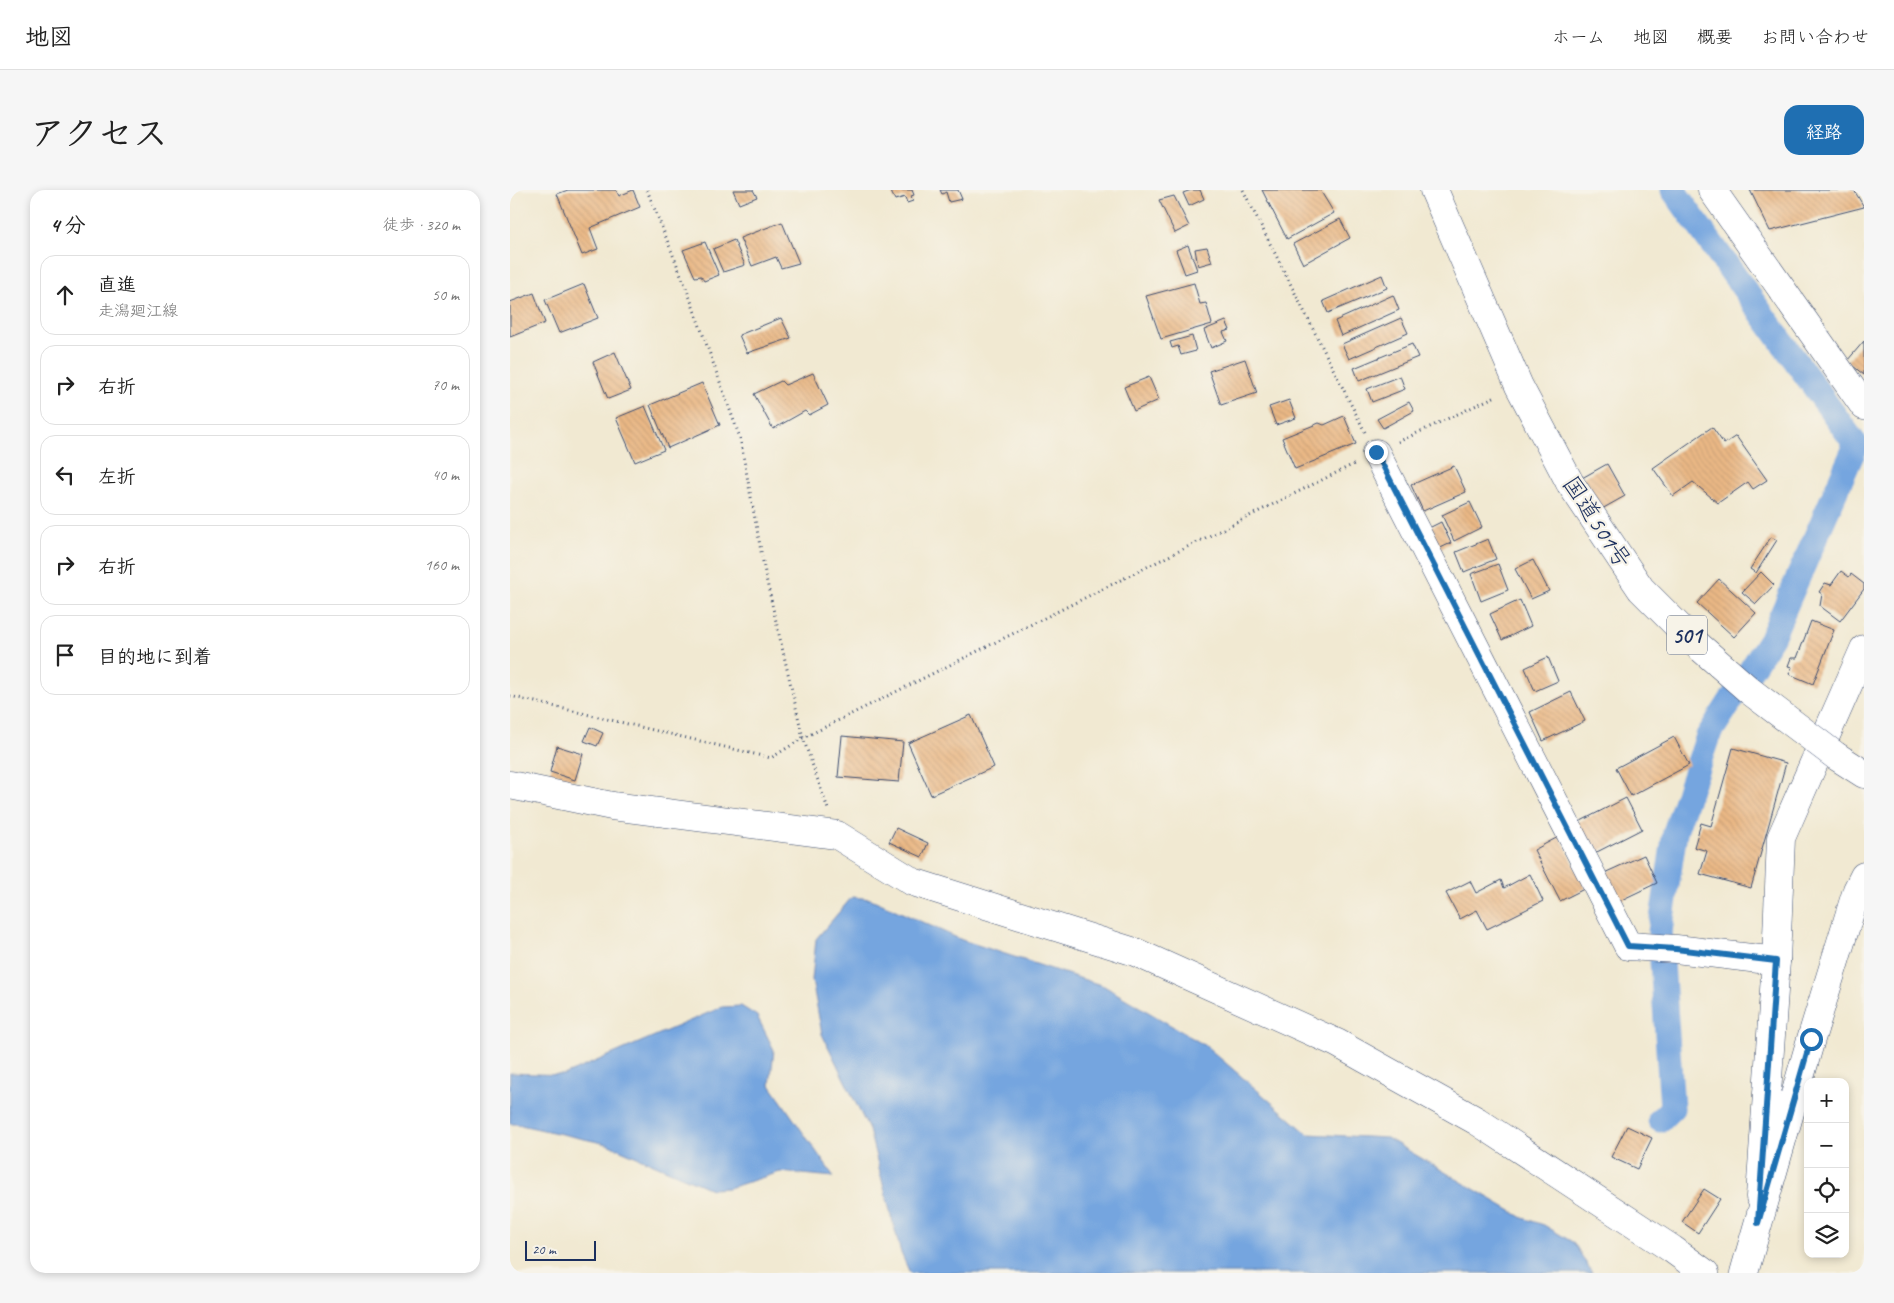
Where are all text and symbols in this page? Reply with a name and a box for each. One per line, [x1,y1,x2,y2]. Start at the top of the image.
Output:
text: 地図 [25,22,73,52]
text: ホーム [1552,26,1605,48]
text: 地図 [1633,26,1669,48]
text: 概要 [1697,26,1733,48]
text: お問い合わせ [1761,26,1869,48]
button: 経路 [1784,105,1864,155]
text: アクセス [30,111,168,156]
text: 4 分 [50,212,86,238]
text: 徒歩 · 320 m [383,215,460,235]
text: 直進 [98,273,136,297]
icon: ahead [51,281,79,309]
text: 50 m [432,285,459,305]
text: 走潟廻江線 [98,301,178,321]
icon: right [51,371,79,399]
text: 右折 [98,375,136,399]
text: 70 m [432,375,459,395]
route end [1365,441,1388,464]
icon: left [51,461,79,489]
text: 左折 [98,465,136,489]
text: 40 m [432,465,459,485]
street label: 国道501号 [1556,470,1638,574]
icon: right [51,551,79,579]
text: 右折 [98,555,136,579]
text: 160 m [425,555,459,575]
road number: 501 [1667,616,1707,654]
icon: arrive [51,641,79,669]
text: 目的地に到着 [98,645,212,669]
route start [1800,1028,1823,1051]
map controls [1804,1078,1849,1258]
button: + [1804,1078,1849,1123]
button: − [1804,1123,1849,1168]
button: locate [1804,1168,1849,1213]
button: layers [1804,1213,1849,1258]
scale bar [525,1238,596,1261]
text: 20 m [532,1241,556,1258]

